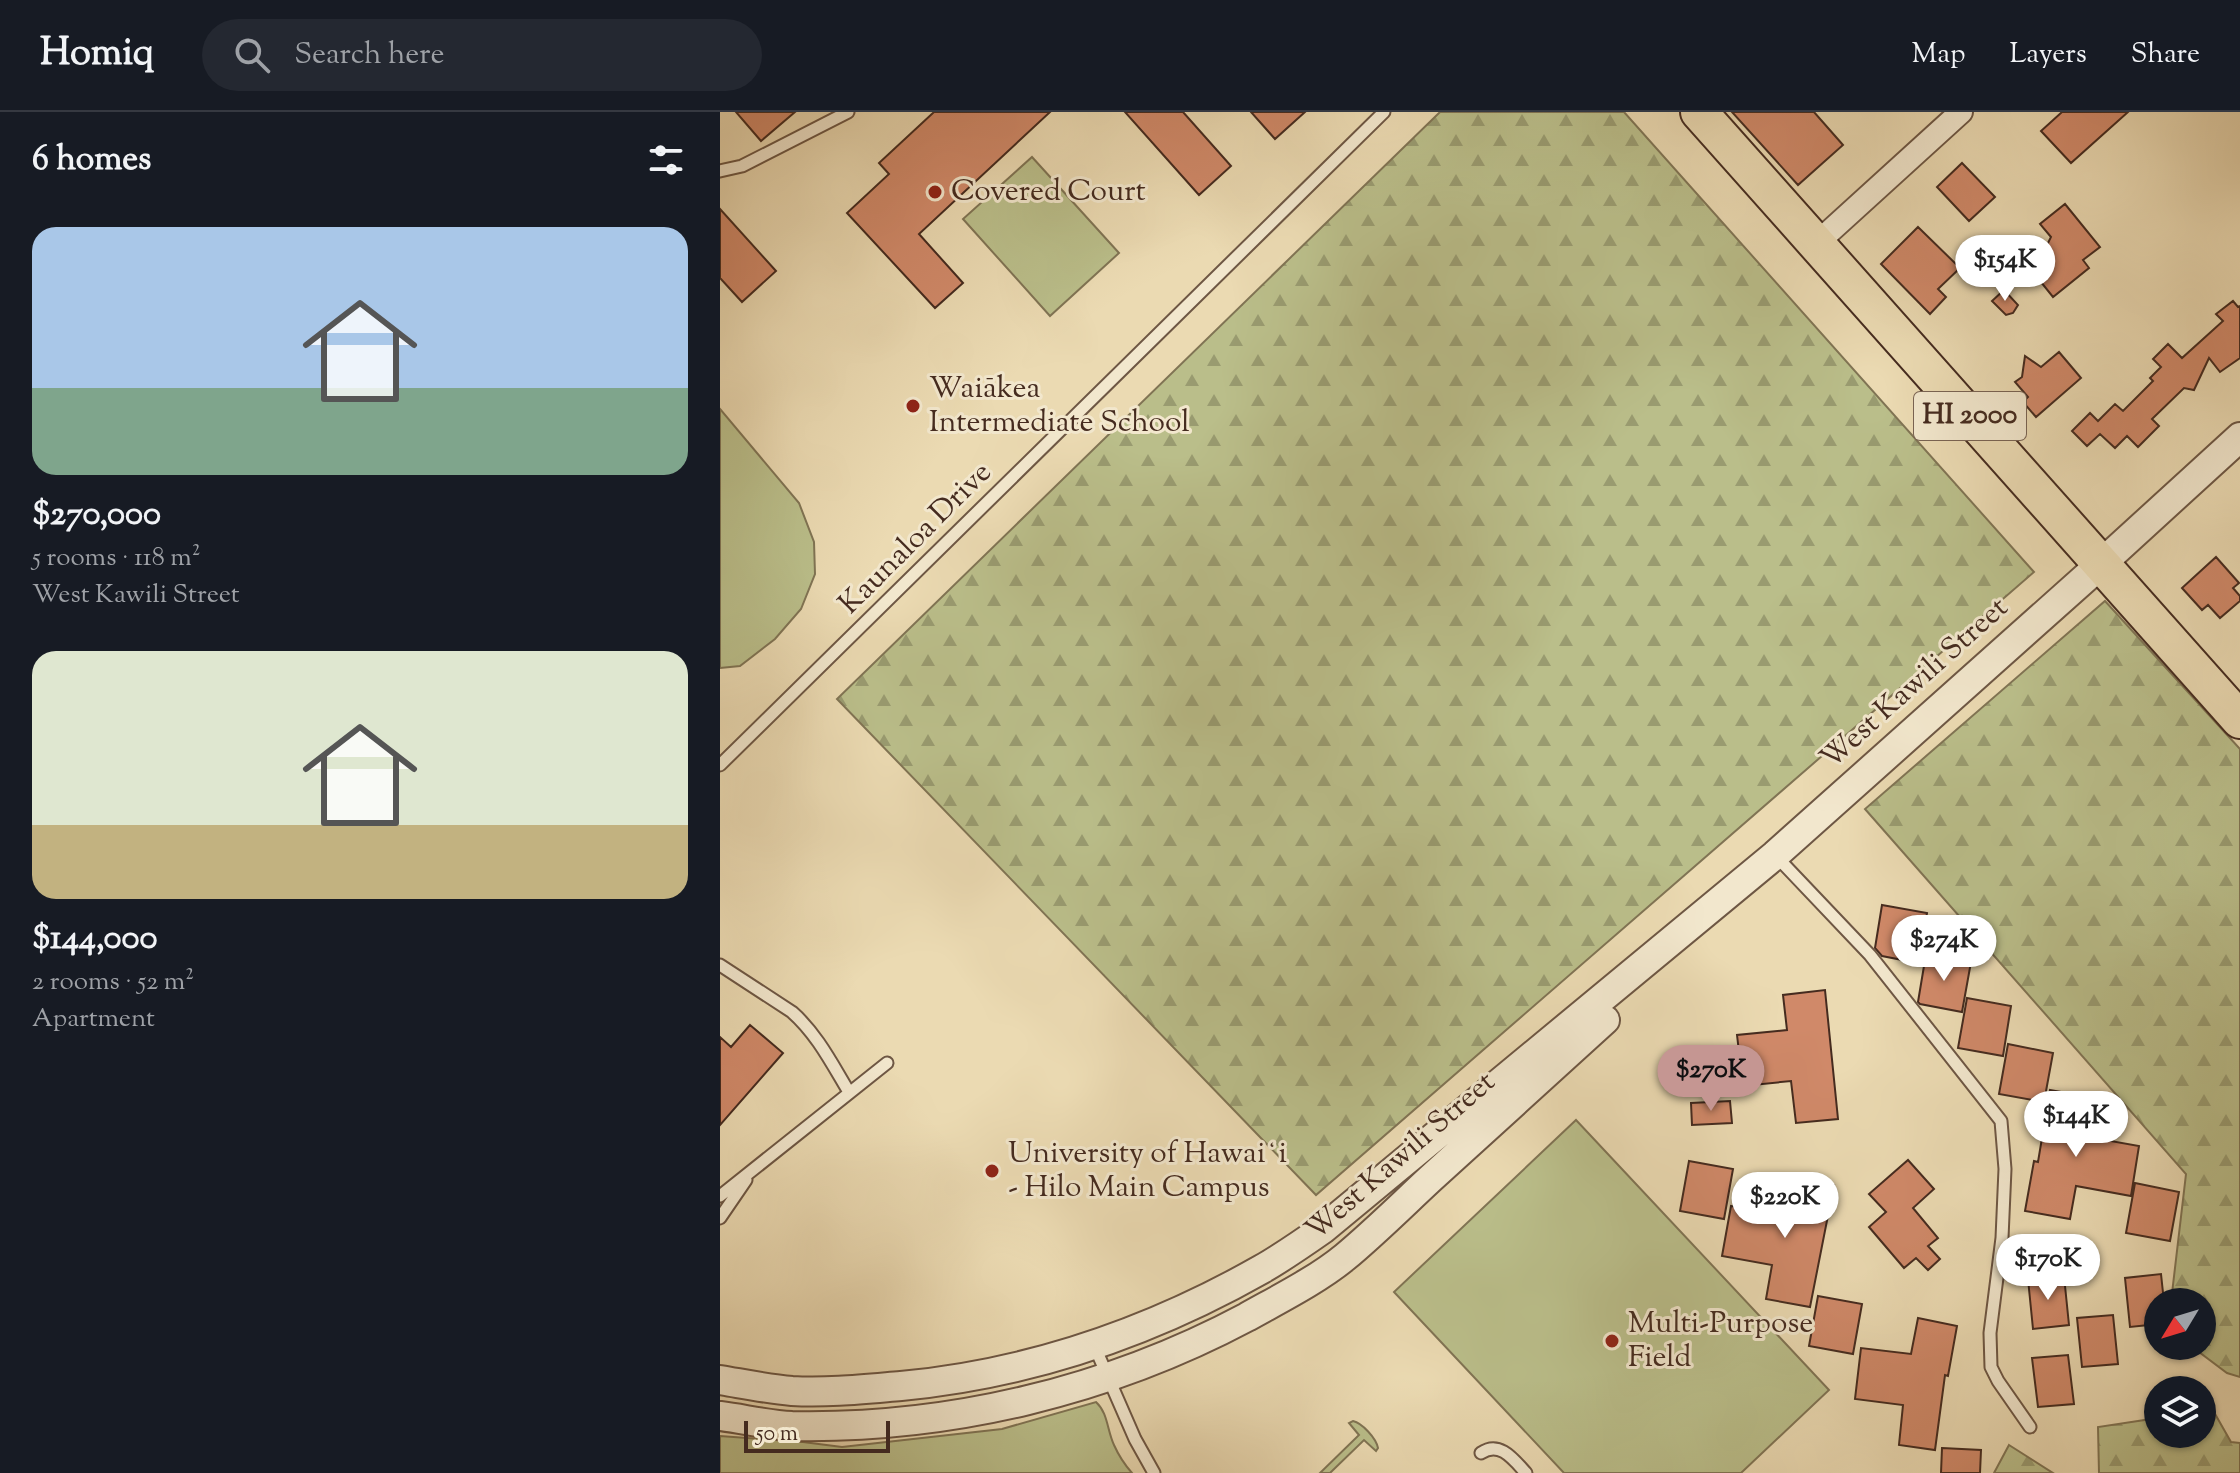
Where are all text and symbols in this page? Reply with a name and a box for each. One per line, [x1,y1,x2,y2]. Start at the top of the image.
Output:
search box [202,19,762,91]
text: Homiq [40,28,154,82]
icon: search [230,33,274,77]
text: Search here [294,34,445,77]
text: Map [1912,35,1965,75]
text: Layers [2009,35,2087,75]
text: Share [2131,35,2200,75]
text: 6 homes [32,136,151,185]
icon: filters [644,138,688,182]
place label: Covered Court [951,171,1146,214]
marker: Covered Court [926,183,944,201]
pin: $154K [1949,235,2061,303]
text: $154K [1973,242,2037,279]
icon: home [288,279,432,423]
place label: Waiākea Intermediate School [929,368,1190,445]
road number: HI 2000 [1914,392,2026,440]
marker: Waiākea Intermediate School [904,397,922,415]
street label: Kaunaloa Drive [830,453,1002,625]
text: $270,000 [32,491,161,540]
text: 5 rooms · 118 m² [32,540,200,577]
text: West Kawili Street [32,577,240,614]
street label: West Kawili Street [1812,588,2018,780]
icon: home [288,703,432,847]
text: $144,000 [32,915,157,964]
pin: $274K [1888,915,2000,983]
text: $274K [1909,922,1979,959]
text: 2 rooms · 52 m² [32,964,194,1001]
text: Apartment [32,1001,155,1038]
pin: $270K [1655,1045,1767,1113]
text: $270K [1675,1052,1747,1089]
street label: West Kawili Street [1296,1062,1506,1252]
pin: $144K [2020,1091,2132,1159]
text: $144K [2042,1098,2110,1135]
place label: University of Hawaiʻi - Hilo Main Campus [1008,1133,1287,1210]
marker: University of Hawaiʻi - Hilo Main Campus [983,1162,1001,1180]
pin: $220K [1729,1172,1841,1240]
text: $220K [1750,1179,1820,1216]
pin: $170K [1992,1234,2104,1302]
text: $170K [2014,1241,2082,1278]
north arrow [2144,1288,2216,1360]
map controls [2144,1288,2216,1448]
place label: Multi-Purpose Field [1628,1303,1813,1380]
marker: Multi-Purpose Field [1603,1332,1621,1350]
button: layers [2144,1376,2216,1448]
scale bar [744,1417,890,1453]
text: 50 m [756,1419,798,1451]

